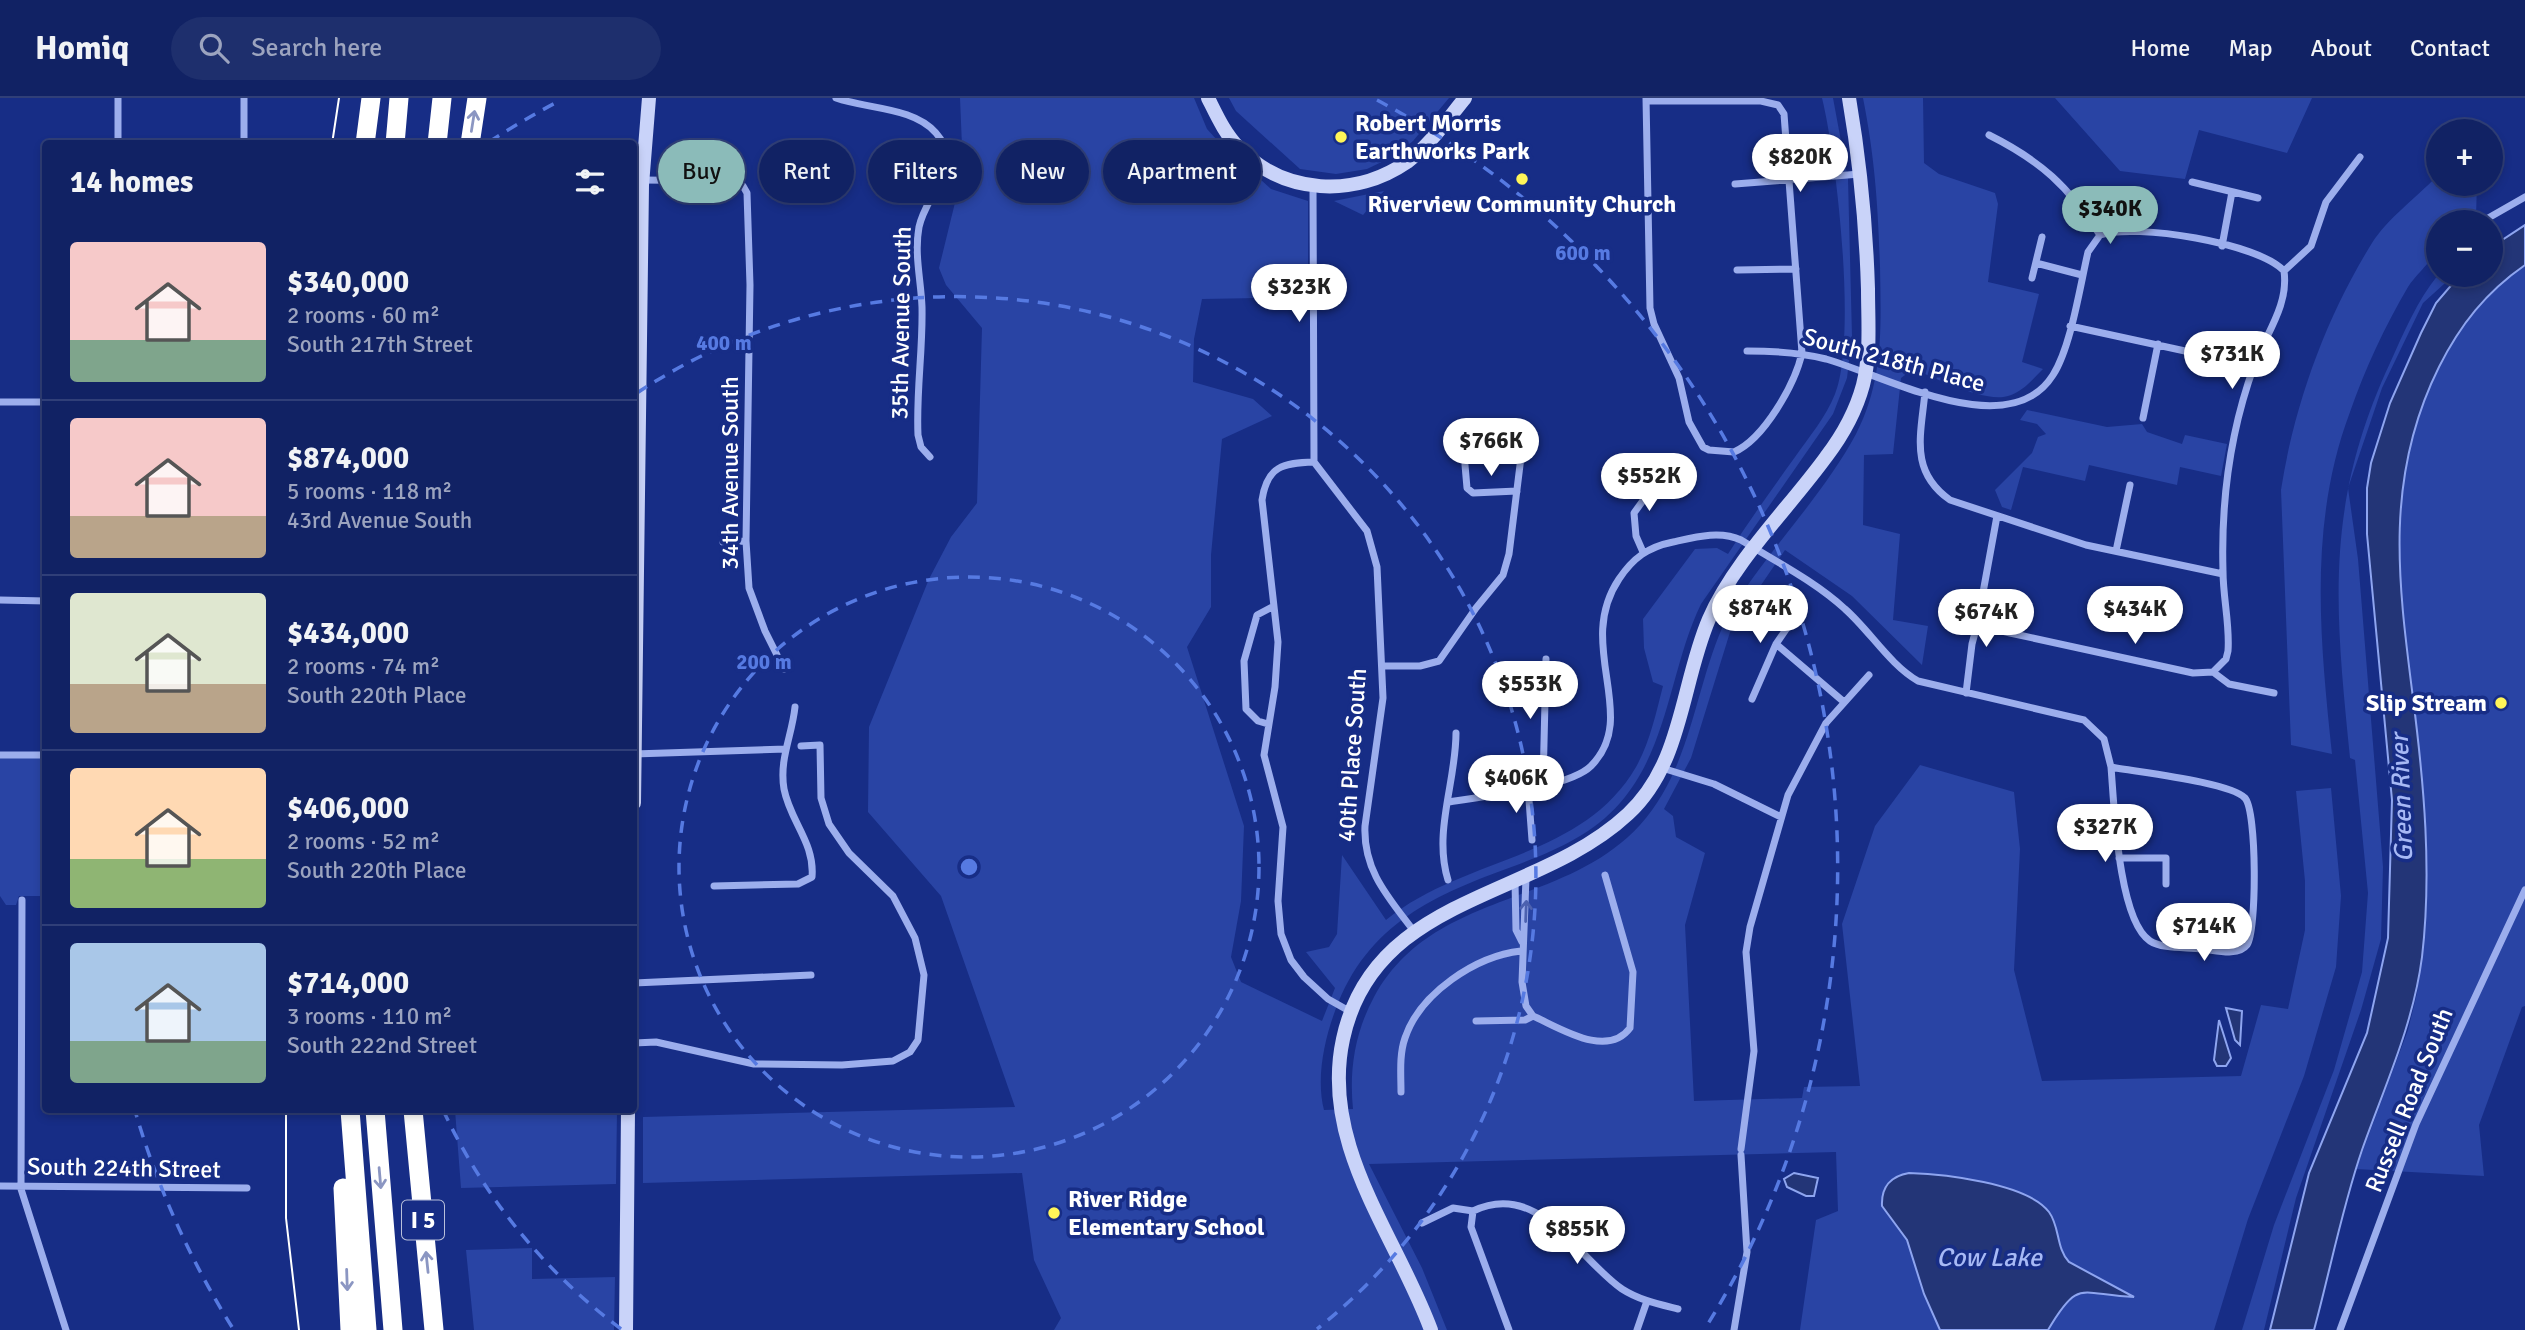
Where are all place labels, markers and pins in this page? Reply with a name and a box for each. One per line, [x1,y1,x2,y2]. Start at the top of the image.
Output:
place label: Robert Morris Earthworks Park [1355,108,1530,166]
marker: Robert Morris Earthworks Park [1333,129,1349,145]
pin: $820K [1751,134,1849,194]
marker: Riverview Community Church [1514,171,1530,187]
pin: $340K [2061,186,2159,246]
place label: Riverview Community Church [1368,189,1676,219]
pin: $323K [1250,264,1348,324]
pin: $731K [2183,331,2281,391]
pin: $766K [1442,418,1540,478]
pin: $552K [1600,454,1698,513]
pin: $874K [1711,586,1809,645]
pin: $434K [2086,587,2184,646]
pin: $674K [1937,589,2035,649]
pin: $553K [1481,662,1579,721]
place label: Slip Stream [2366,688,2487,718]
marker: Slip Stream [2493,695,2509,711]
pin: $406K [1467,756,1565,815]
pin: $327K [2056,804,2154,864]
centre of rings [957,855,981,879]
pin: $714K [2155,904,2253,963]
place label: River Ridge Elementary School [1068,1184,1265,1242]
marker: River Ridge Elementary School [1046,1205,1062,1221]
pin: $855K [1528,1206,1626,1266]

